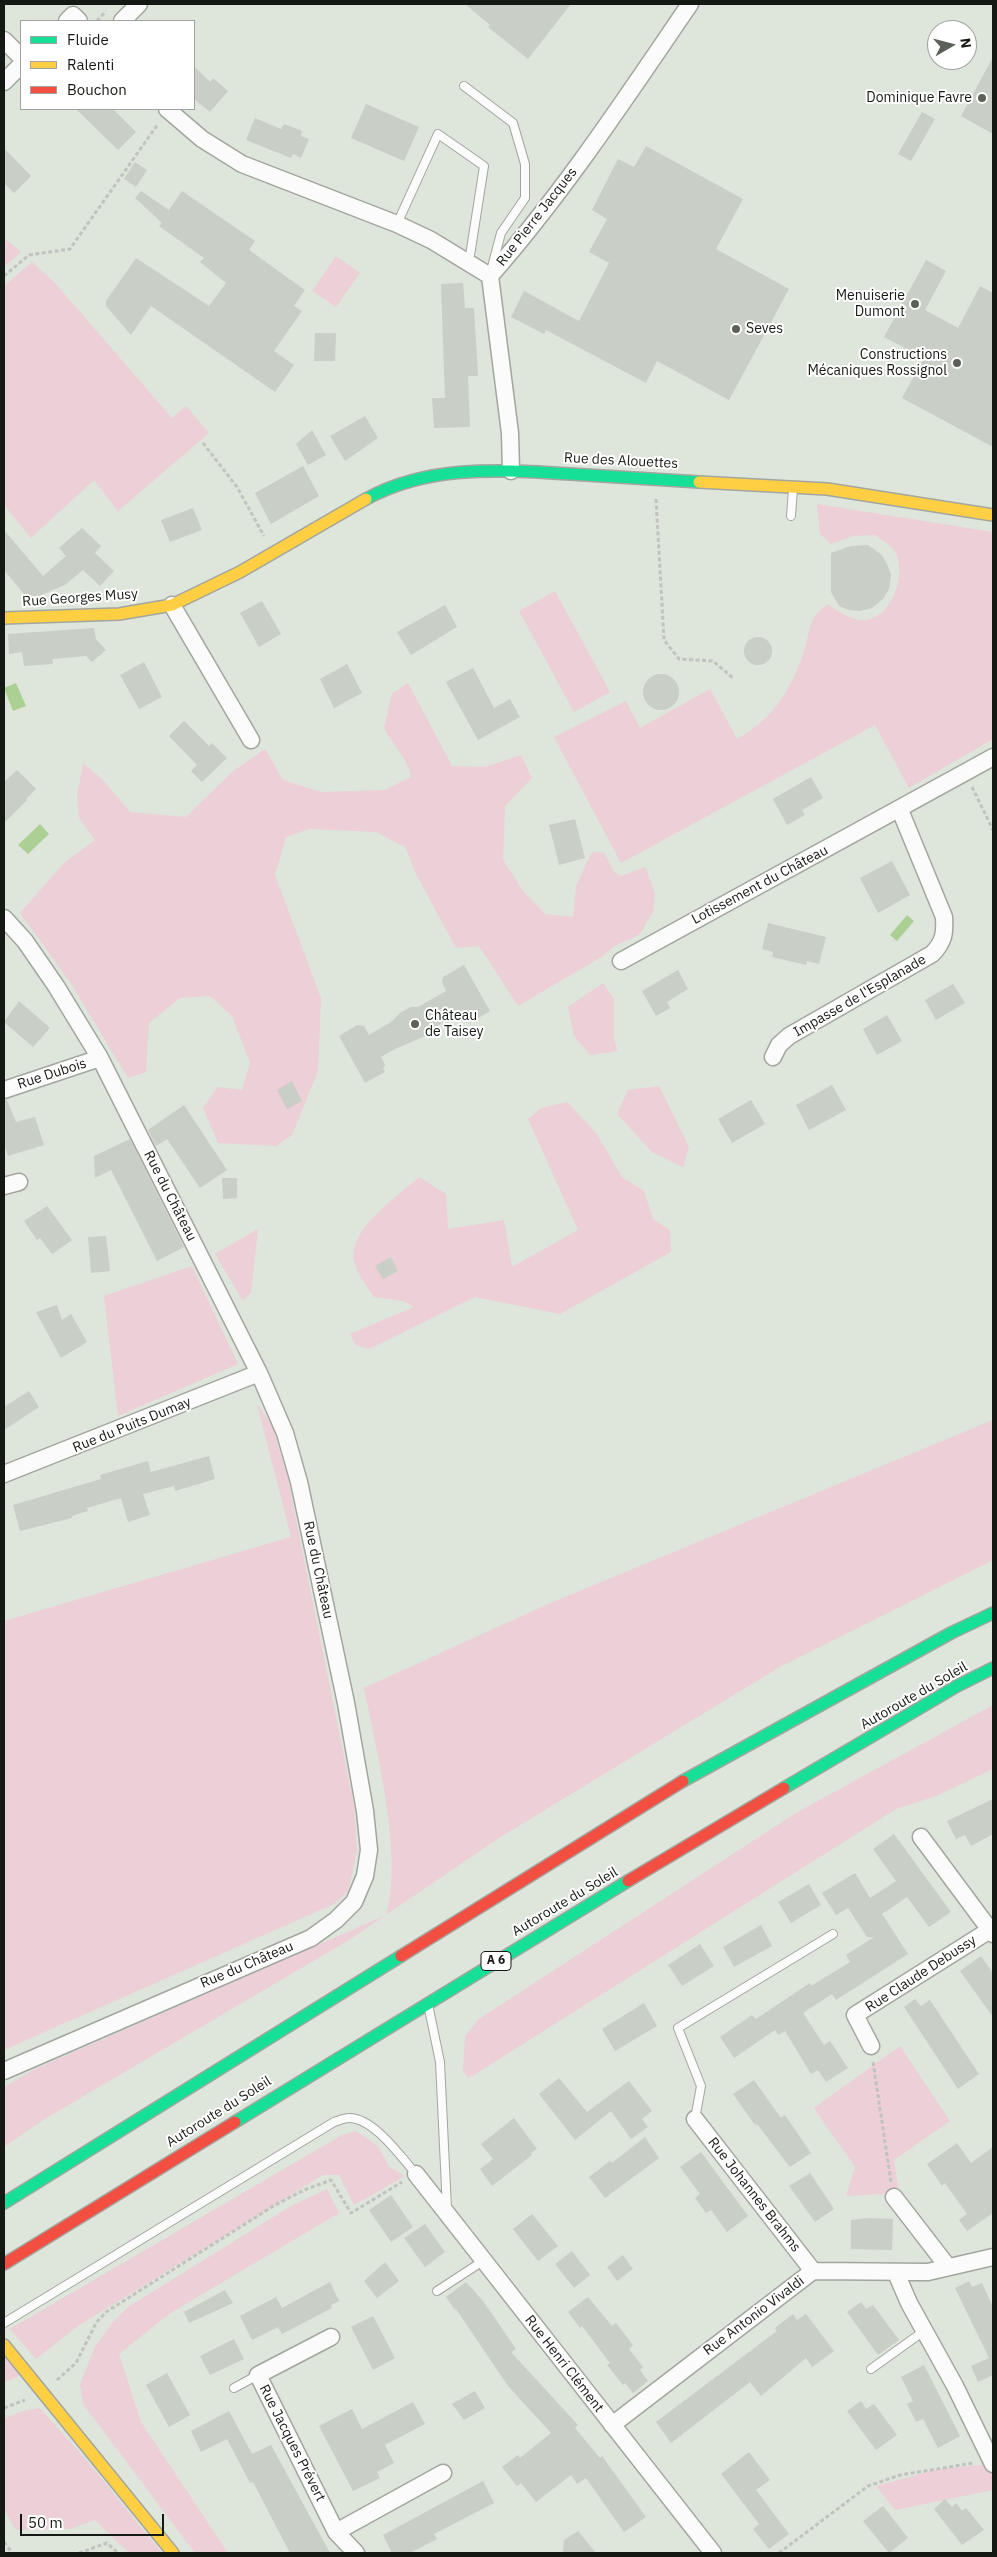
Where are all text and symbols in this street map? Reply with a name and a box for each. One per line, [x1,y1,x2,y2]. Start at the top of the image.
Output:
legend [20,20,195,110]
north arrow [927,20,977,70]
text: Fluide [67,30,109,49]
text: N [956,37,975,49]
text: Ralenti [67,55,114,74]
text: Bouchon [67,80,127,99]
place label: Dominique Favre [866,90,972,106]
marker: Dominique Favre [976,92,988,104]
street label: Rue Pierre Jacques [493,164,581,270]
place label: Menuiserie Dumont [836,288,905,321]
marker: Menuiserie Dumont [909,298,921,310]
place label: Seves [746,321,783,337]
marker: Seves [730,323,742,335]
place label: Constructions Mécaniques Rossignol [807,347,947,380]
marker: Constructions Mécaniques Rossignol [951,357,963,369]
street label: Rue des Alouettes [564,450,678,472]
street label: Rue Georges Musy [22,586,138,610]
street label: Lotissement du Château [689,842,831,928]
street label: Impasse de l'Esplanade [791,951,929,1041]
place label: Château de Taisey [425,1008,484,1040]
marker: Château de Taisey [409,1018,421,1030]
street label: Rue Dubois [15,1055,89,1093]
street label: Rue du Château [140,1148,200,1244]
street label: Rue du Puits Dumay [70,1394,194,1456]
street label: Rue du Château [299,1520,337,1620]
street label: Autoroute du Soleil [858,1659,970,1733]
street label: Autoroute du Soleil [509,1864,621,1940]
street label: Rue Claude Debussy [863,1932,979,2016]
street label: Rue du Château [198,1938,296,1992]
road number: A 6 [481,1952,511,1970]
street label: Autoroute du Soleil [163,2073,275,2151]
street label: Rue Johannes Brahms [704,2134,804,2256]
street label: Rue Antonio Vivaldi [700,2273,808,2359]
street label: Rue Henri Clément [521,2312,607,2416]
street label: Rue Jacques Prévert [255,2382,329,2504]
scale bar [22,2504,166,2536]
text: 50 m [28,2513,63,2532]

